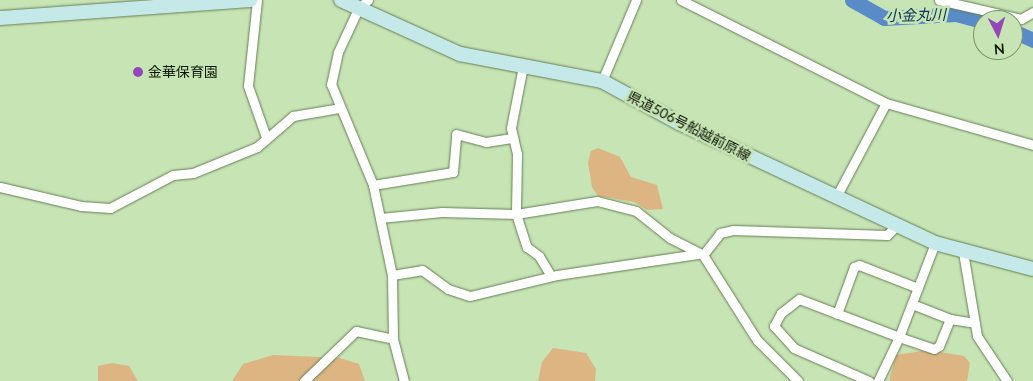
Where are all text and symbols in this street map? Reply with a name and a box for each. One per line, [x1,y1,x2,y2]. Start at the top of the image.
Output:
water label: 小金丸川 [886,5,946,25]
north arrow [973,10,1023,60]
text: N [993,41,1005,58]
place label: 金華保育園 [148,64,218,80]
marker: 金華保育園 [132,66,144,78]
street label: 県道506号船越前原線 [624,88,754,164]

